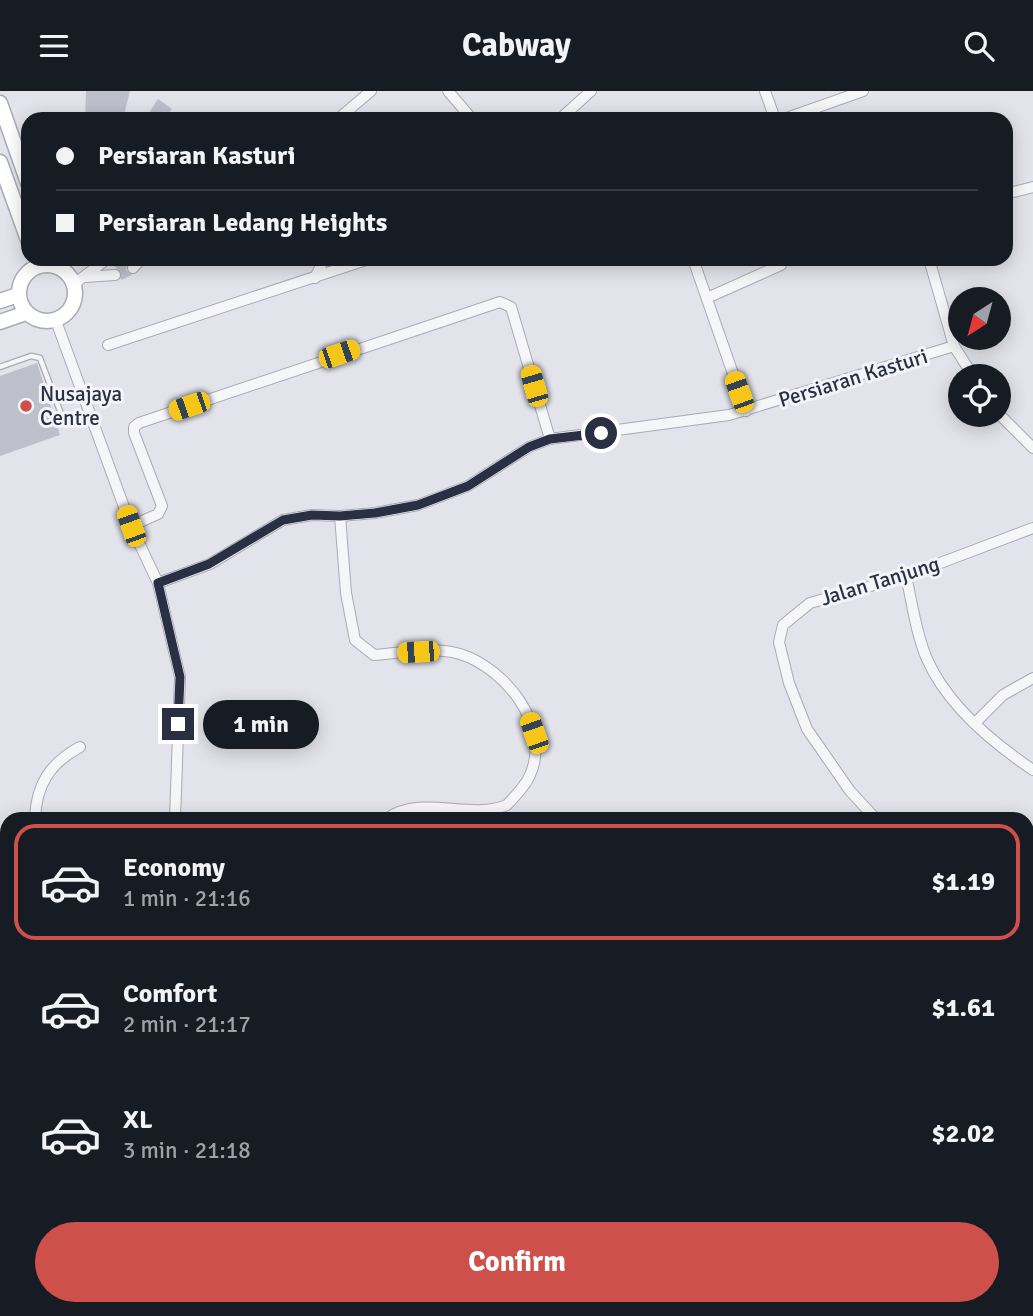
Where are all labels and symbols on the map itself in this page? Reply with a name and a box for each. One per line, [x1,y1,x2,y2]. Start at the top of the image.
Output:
north arrow [948,287,1012,350]
car [316,337,363,371]
street label: Persiaran Kasturi [775,343,931,413]
car [519,363,550,409]
car [722,369,757,415]
place label: Nusajaya Centre [40,381,122,431]
car [166,389,213,423]
marker: Nusajaya Centre [18,398,34,414]
route start [585,417,617,449]
car [114,503,149,549]
street label: Jalan Tanjung [817,551,943,611]
car [397,640,440,664]
callout: 1 min [202,699,318,749]
route end [162,708,194,740]
car [518,710,551,756]

